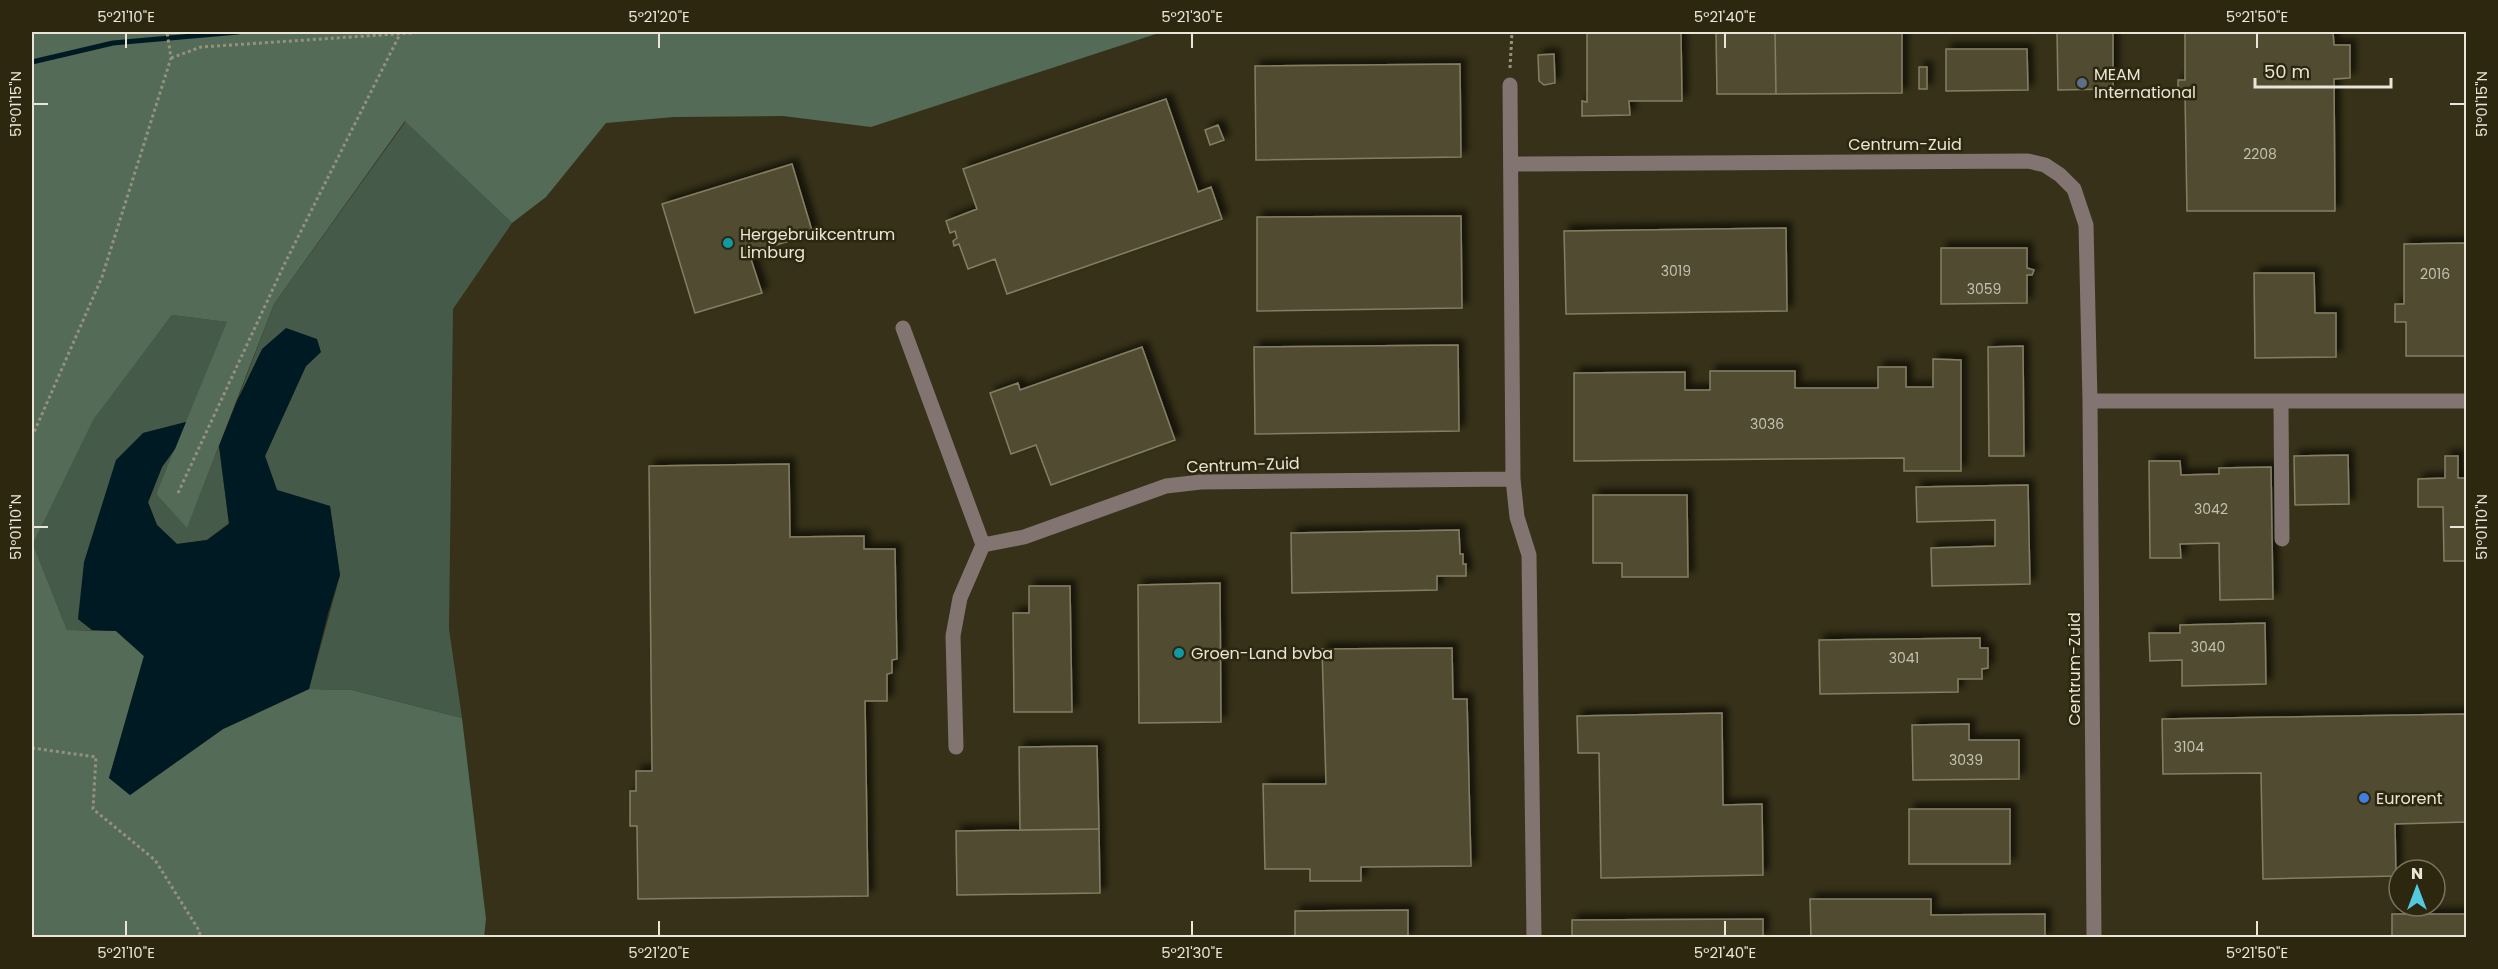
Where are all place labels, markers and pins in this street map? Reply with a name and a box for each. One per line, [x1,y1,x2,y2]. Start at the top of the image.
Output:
place label: MEAM International [2094,63,2196,104]
marker: MEAM International [2075,76,2089,90]
place label: Hergebruikcentrum Limburg [740,223,895,264]
marker: Hergebruikcentrum Limburg [721,236,735,250]
place label: Groen-Land bvba [1191,642,1333,665]
marker: Groen-Land bvba [1172,646,1186,660]
place label: Eurorent [2376,787,2443,810]
marker: Eurorent [2357,791,2371,805]

